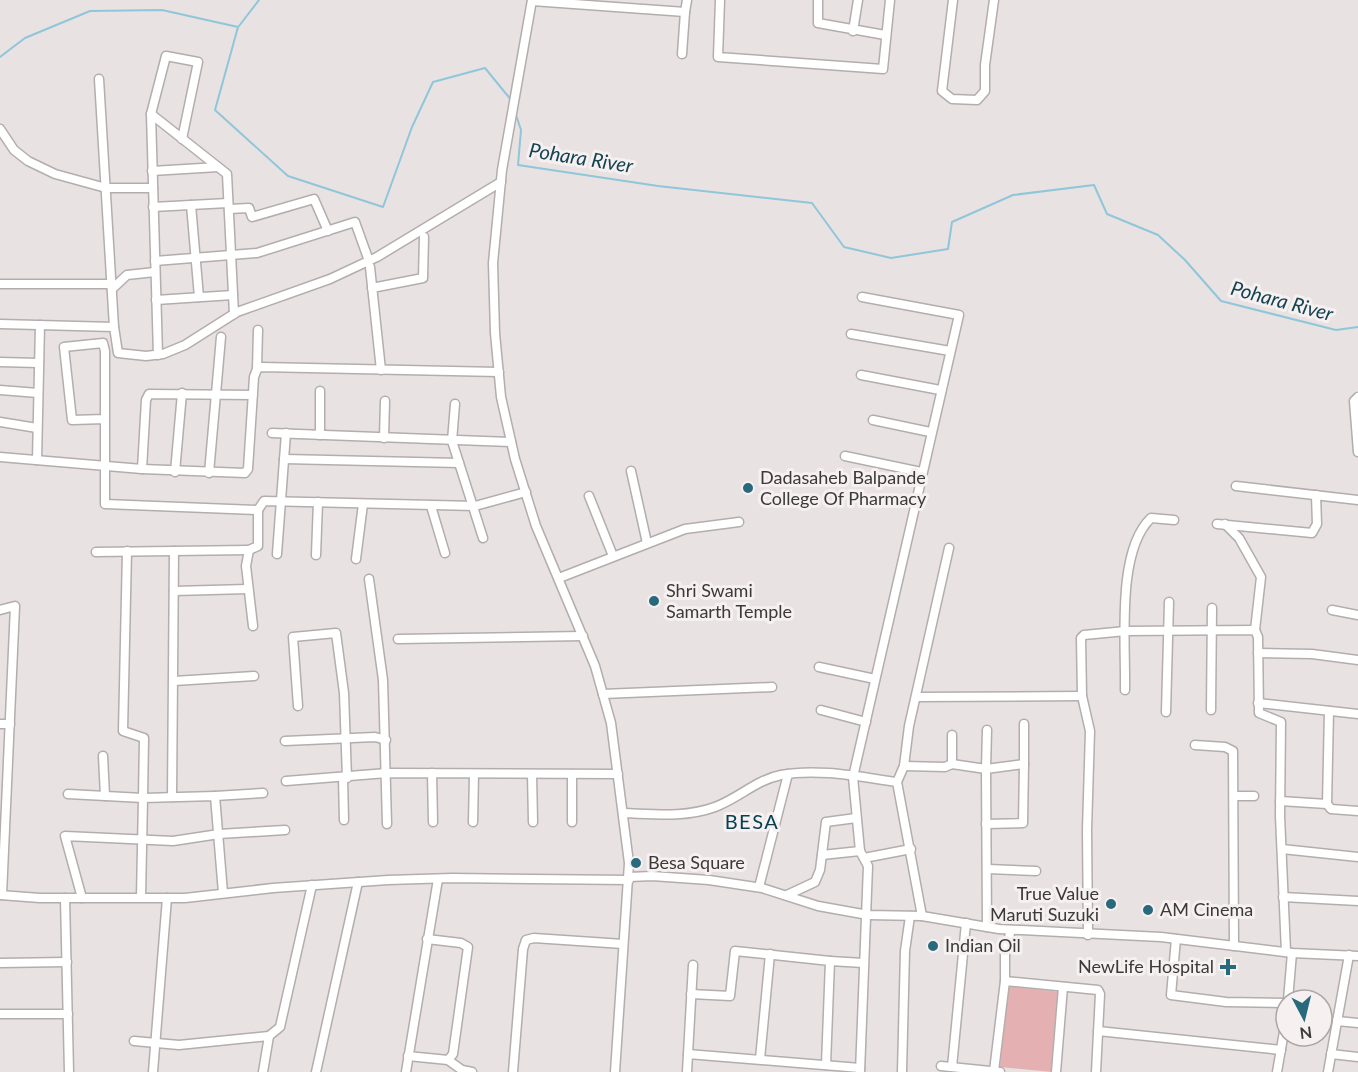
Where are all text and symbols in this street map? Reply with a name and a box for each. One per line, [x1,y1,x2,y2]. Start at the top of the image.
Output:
water label: Pohara River [527,137,636,177]
water label: Pohara River [1228,275,1337,326]
place label: Dadasaheb Balpande College Of Pharmacy [760,466,927,509]
marker: Dadasaheb Balpande College Of Pharmacy [741,481,755,495]
place label: Shri Swami Samarth Temple [666,579,792,622]
marker: Shri Swami Samarth Temple [647,594,661,608]
district label: BESA [725,809,779,833]
place label: Besa Square [648,851,745,873]
marker: Besa Square [629,856,643,870]
place label: True Value Maruti Suzuki [990,882,1099,925]
marker: True Value Maruti Suzuki [1104,897,1118,911]
place label: AM Cinema [1160,898,1253,920]
marker: AM Cinema [1141,903,1155,917]
place label: Indian Oil [945,934,1021,956]
marker: Indian Oil [926,939,940,953]
place label: NewLife Hospital [1078,955,1214,977]
marker: NewLife Hospital [1219,958,1237,976]
north arrow [1274,988,1334,1048]
text: N [1299,1023,1313,1044]

